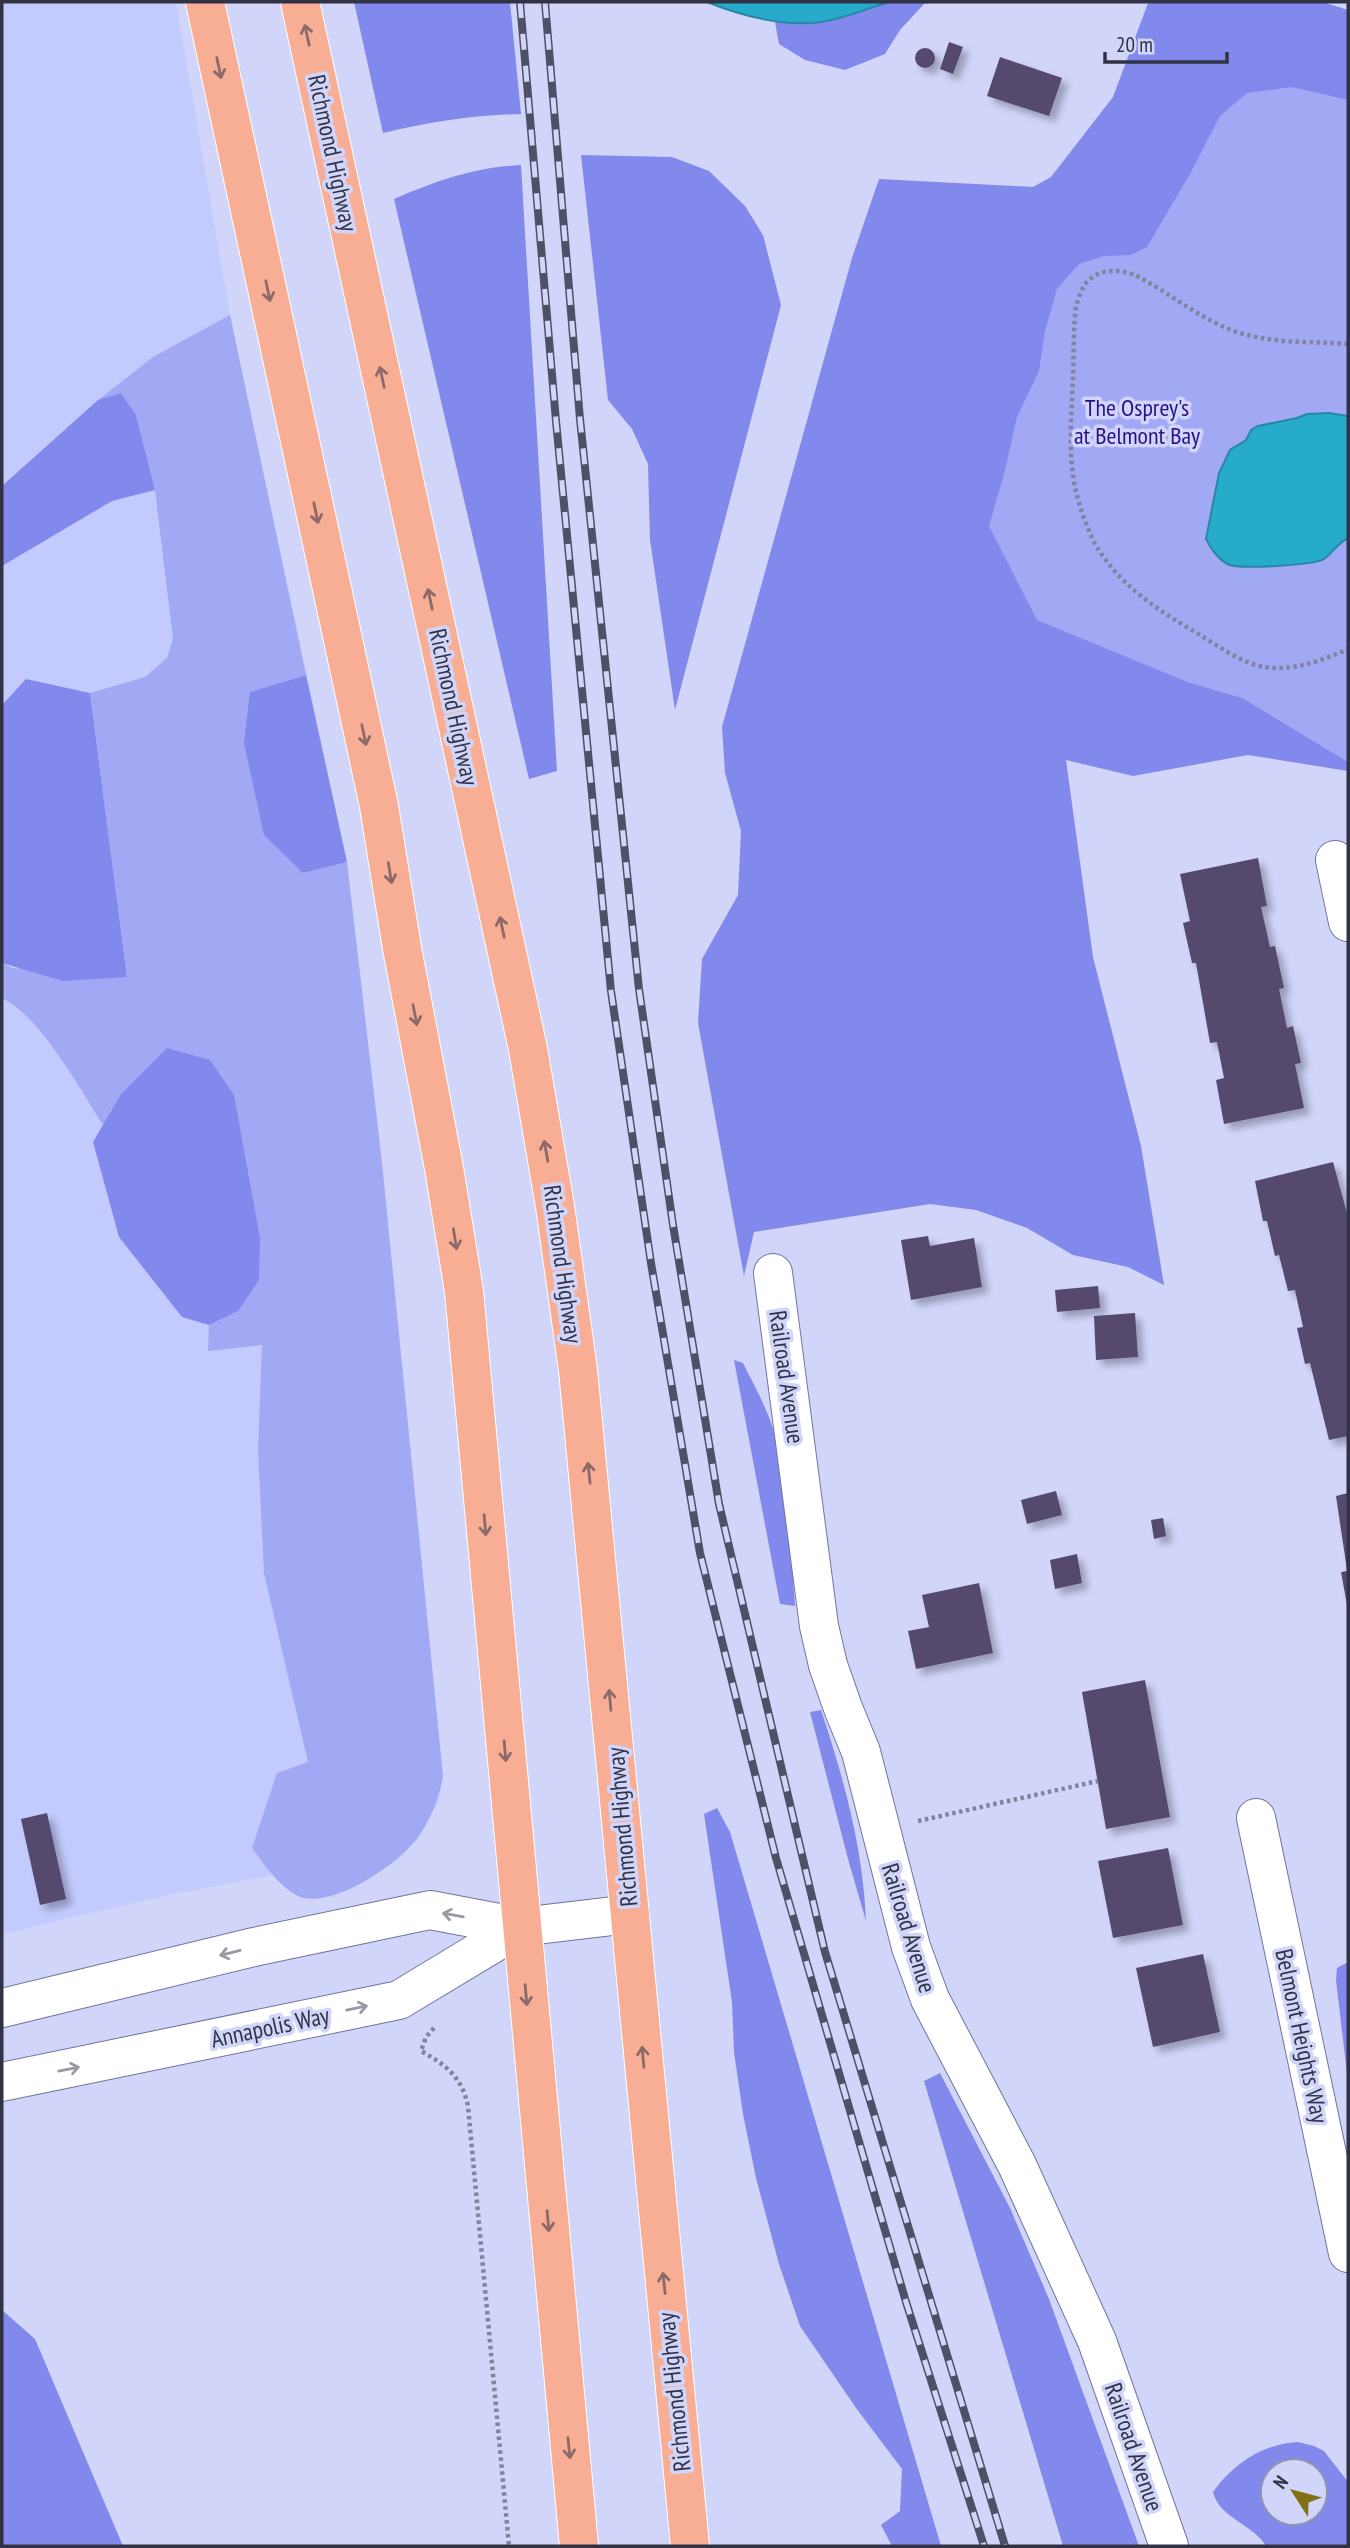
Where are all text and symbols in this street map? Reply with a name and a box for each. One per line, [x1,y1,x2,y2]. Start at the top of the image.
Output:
scale bar [1105,21,1228,65]
one-way arrow [300,24,314,47]
text: 20 m [1116,31,1153,58]
one-way arrow [213,56,227,79]
street label: Richmond Highway [301,72,365,234]
one-way arrow [261,279,275,302]
one-way arrow [374,366,388,389]
park label: The Osprey's at Belmont Bay [1074,392,1200,451]
one-way arrow [309,501,323,524]
one-way arrow [423,588,436,611]
street label: Richmond Highway [422,626,486,788]
one-way arrow [358,724,371,746]
one-way arrow [384,861,397,884]
one-way arrow [494,916,508,939]
one-way arrow [408,1003,422,1026]
one-way arrow [539,1140,552,1162]
street label: Richmond Highway [537,1183,589,1345]
one-way arrow [449,1227,462,1250]
street label: Railroad Avenue [762,1308,812,1446]
one-way arrow [582,1462,595,1485]
one-way arrow [479,1513,492,1536]
one-way arrow [604,1689,617,1711]
one-way arrow [499,1740,512,1762]
street label: Richmond Highway [600,1746,644,1908]
street label: Railroad Avenue [875,1859,943,1997]
one-way arrow [442,1907,465,1921]
street label: Belmont Heights Way [1268,1946,1336,2126]
one-way arrow [219,1947,242,1960]
one-way arrow [520,1983,533,2005]
street label: Annapolis Way [208,1999,332,2055]
one-way arrow [345,2001,368,2015]
one-way arrow [636,2046,649,2069]
one-way arrow [57,2061,80,2075]
one-way arrow [541,2209,554,2232]
one-way arrow [657,2272,670,2295]
street label: Richmond Highway [650,2311,698,2473]
street label: Railroad Avenue [1098,2379,1170,2515]
one-way arrow [563,2436,576,2459]
north arrow [1259,2457,1329,2527]
text: N [1268,2471,1293,2493]

